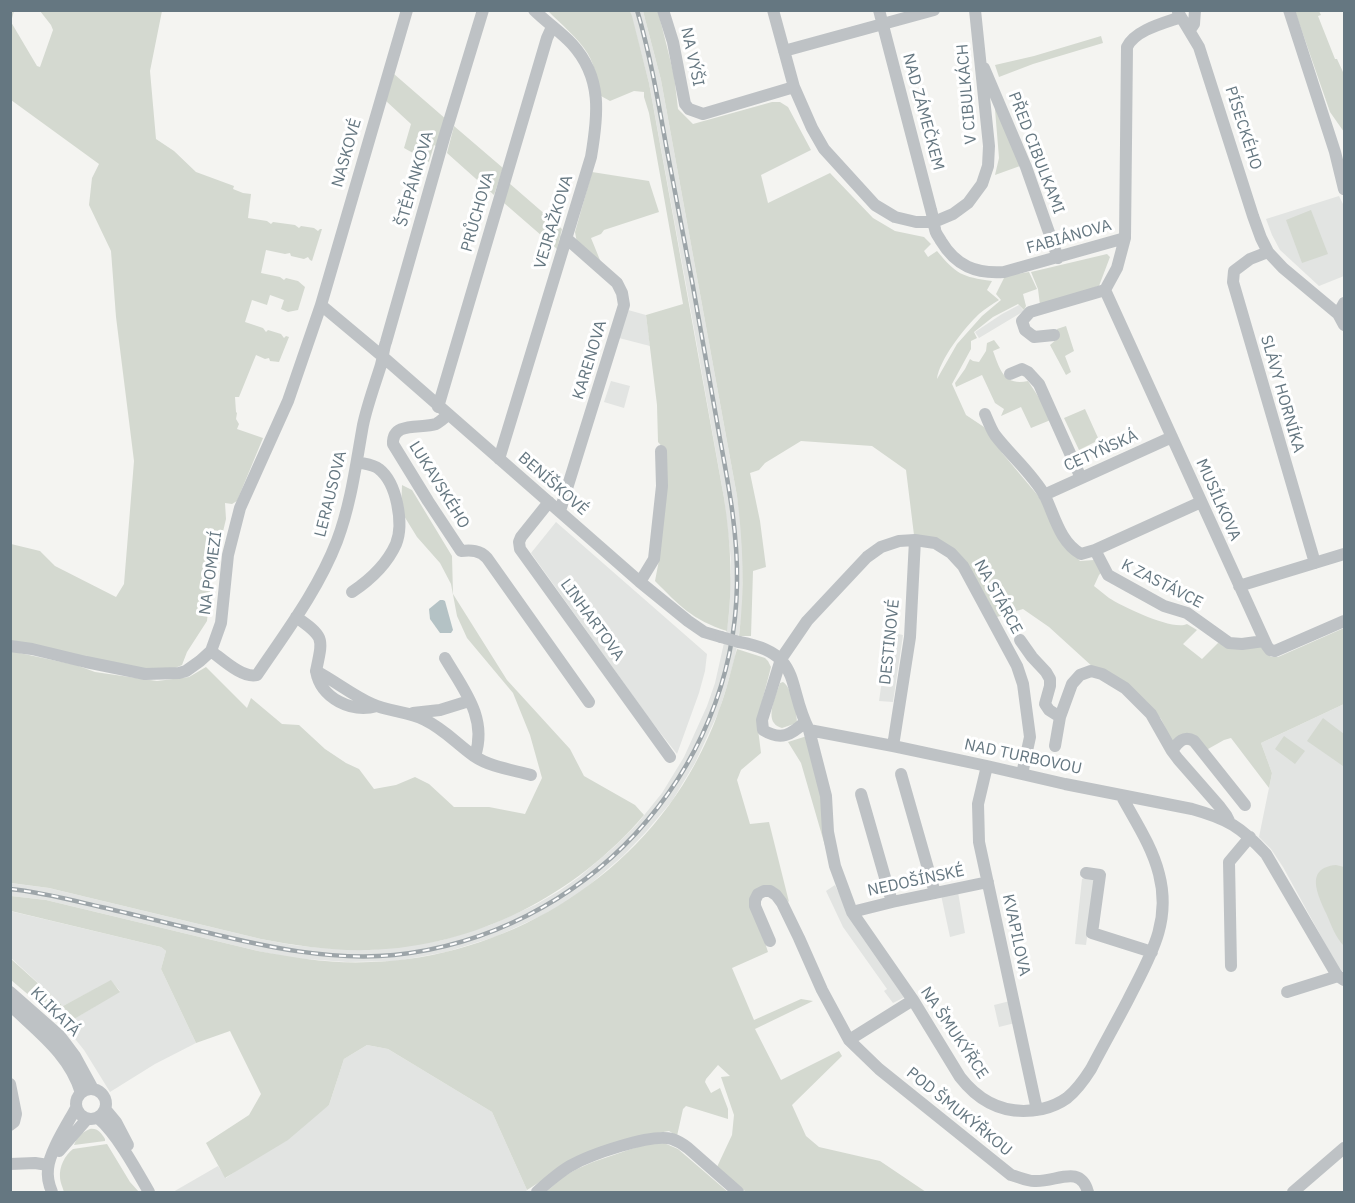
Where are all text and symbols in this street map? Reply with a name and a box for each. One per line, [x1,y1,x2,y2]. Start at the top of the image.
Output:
street label: NA VÝŠI [676,26,708,88]
street label: V CIBULKÁCH [953,43,981,145]
street label: NAD ZÁMEČKEM [898,51,948,173]
street label: PÍSECKÉHO [1220,84,1266,172]
street label: PŘED CIBULKAMI [1004,89,1068,217]
street label: NASKOVÉ [328,116,366,190]
street label: ŠTĚPÁNKOVA [392,129,438,229]
street label: PRŮCHOVA [457,170,499,254]
street label: VEJRAŽKOVA [531,173,577,271]
street label: FABIÁNOVA [1024,216,1114,258]
street label: KARENOVA [569,318,611,402]
street label: SLÁVY HORNÍKA [1256,333,1308,455]
street label: CETYŇSKÁ [1061,426,1141,476]
street label: LUKAVSKÉHO [405,438,473,532]
street label: BENÍŠKOVÉ [514,448,592,520]
street label: LERAUSOVA [311,449,351,539]
street label: MUSÍLKOVA [1191,456,1245,544]
street label: NA POMEZÍ [196,530,226,616]
street label: K ZASTÁVCE [1118,555,1206,613]
street label: NA STÁRCE [970,556,1026,638]
street label: LINHARTOVA [556,575,628,665]
street label: DESTINOVÉ [876,598,904,686]
street label: NAD TURBOVOU [962,735,1084,779]
street label: NEDOŠÍNSKÉ [866,861,966,901]
street label: KVAPILOVA [998,892,1034,978]
street label: KLIKATÁ [26,983,84,1041]
street label: NA ŠMUKÝŘCE [916,983,992,1083]
street label: POD ŠMUKÝŘKOU [902,1064,1016,1160]

